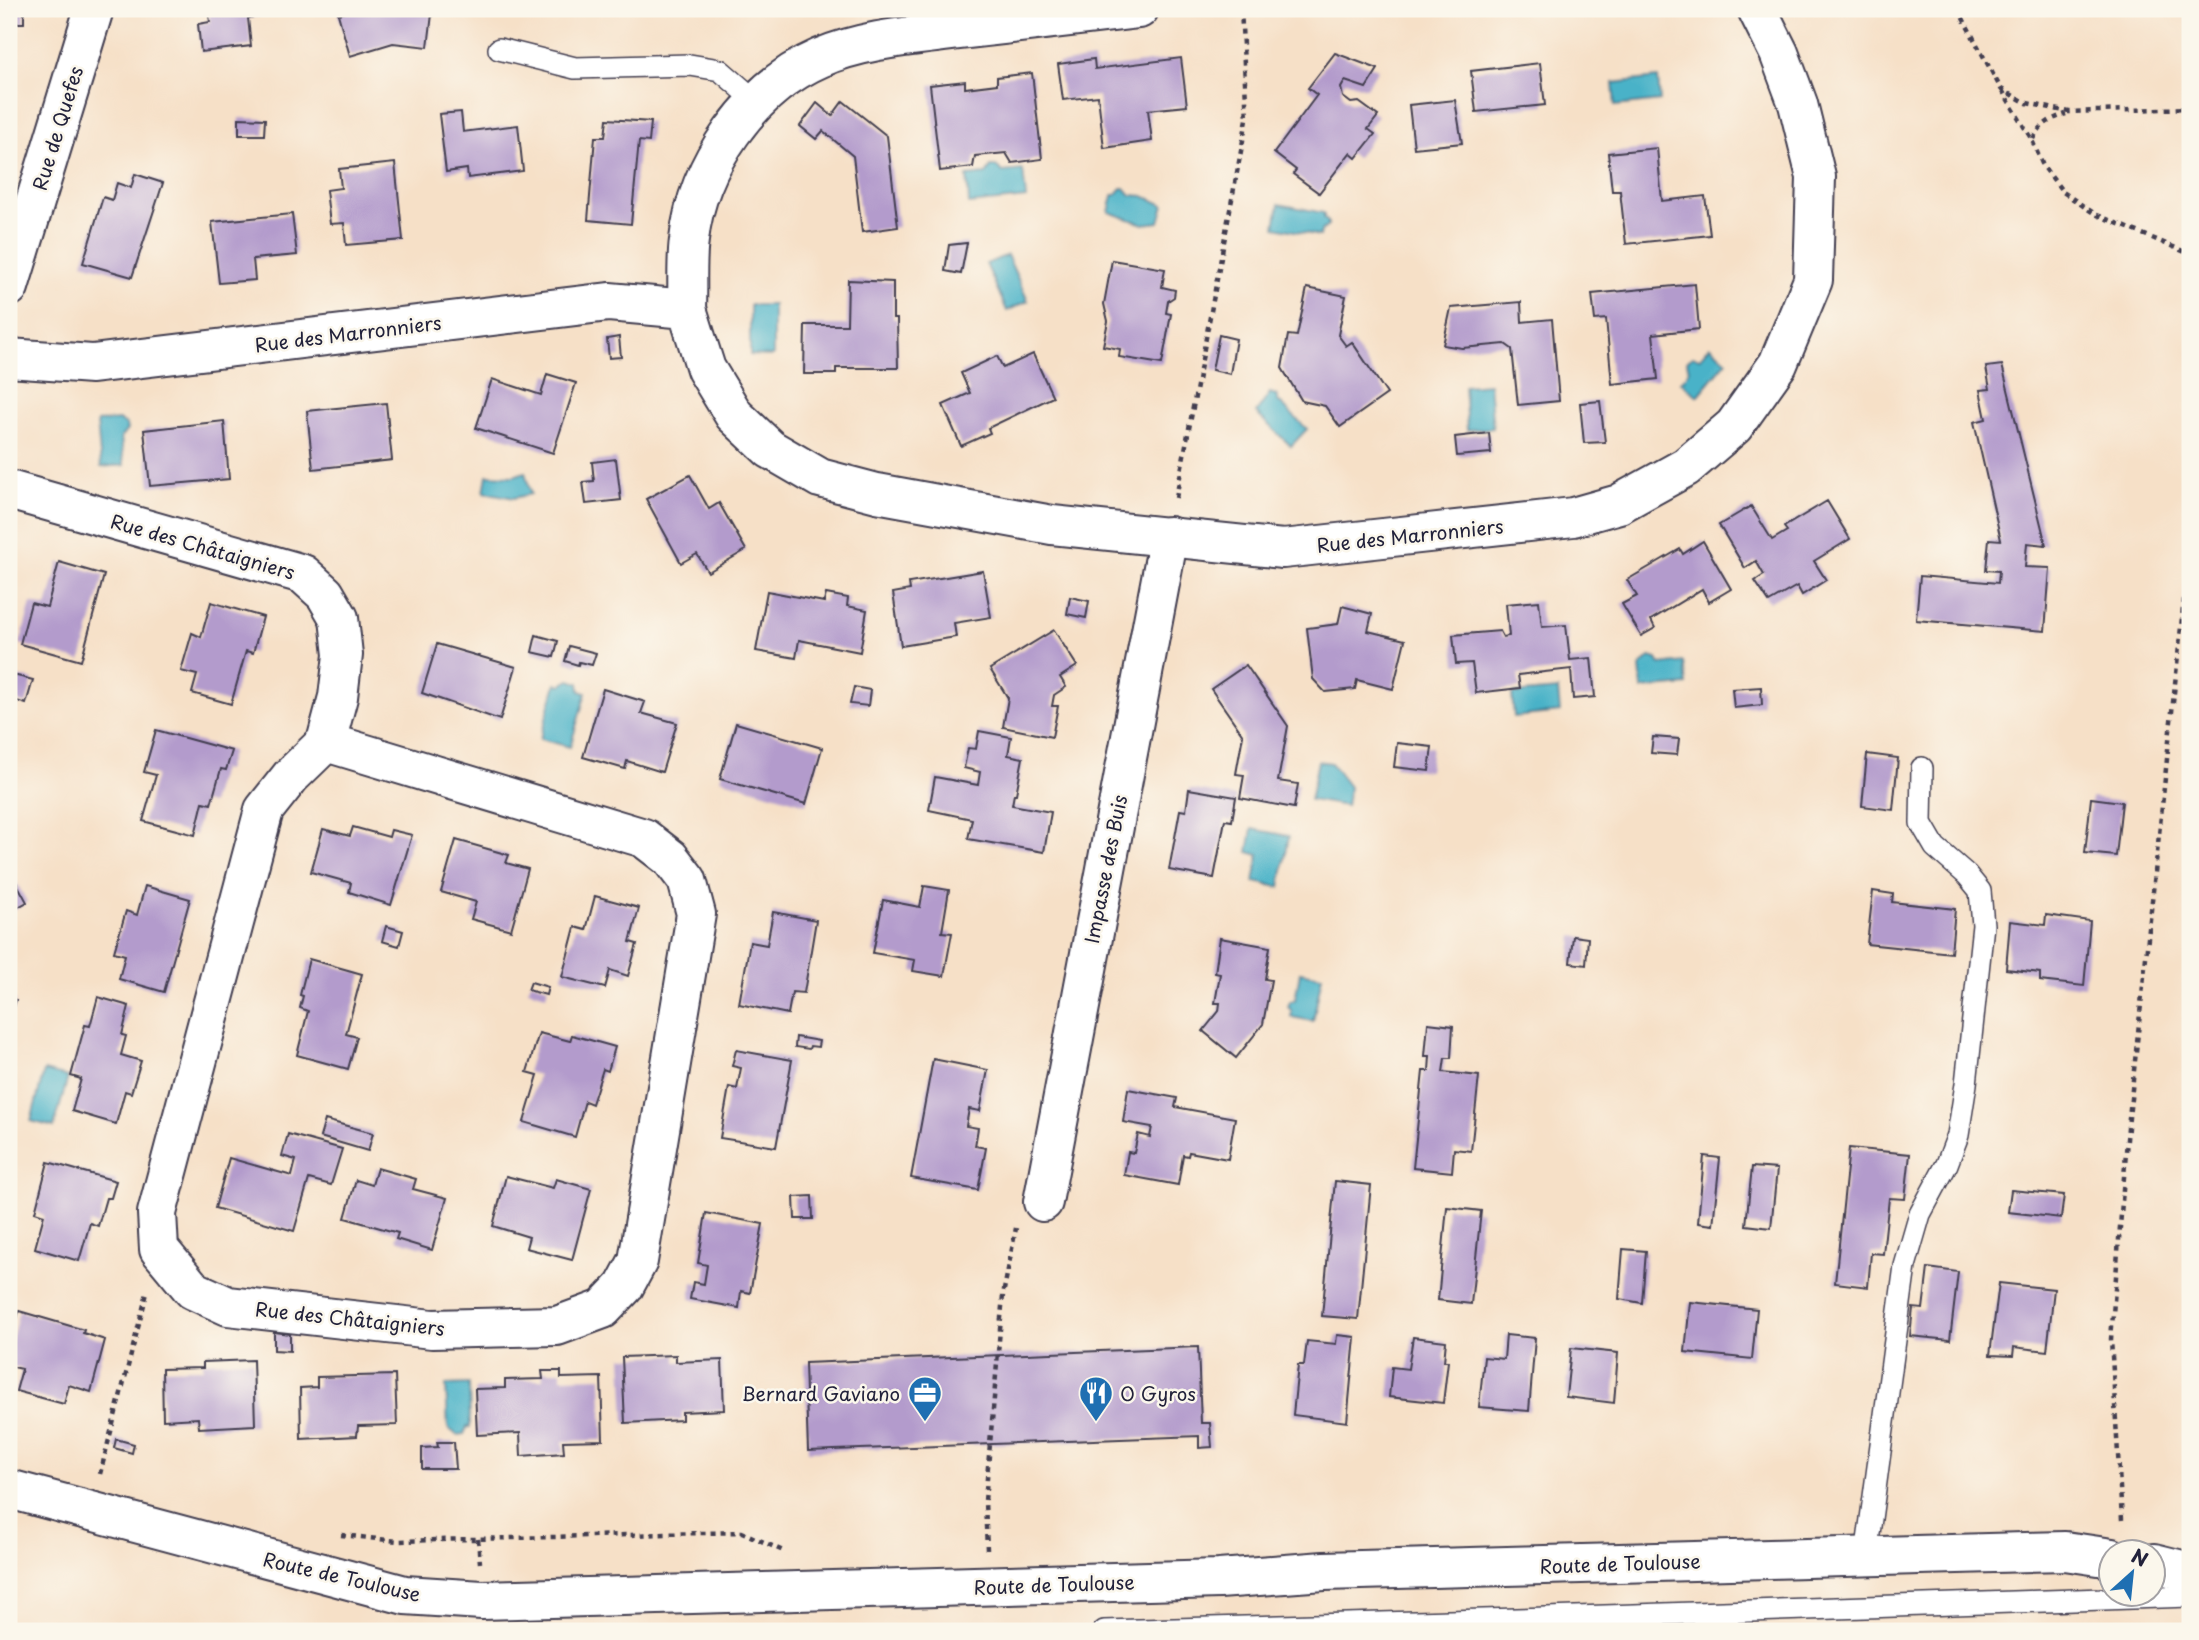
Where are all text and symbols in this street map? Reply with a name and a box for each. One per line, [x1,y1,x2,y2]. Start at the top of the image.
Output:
street label: Rue de Quefes [25,62,89,194]
street label: Rue des Marronniers [253,308,443,358]
street label: Rue des Châtaigniers [108,506,298,586]
street label: Rue des Marronniers [1315,511,1505,559]
street label: Impasse des Buis [1077,792,1133,946]
street label: Rue des Châtaigniers [254,1294,446,1342]
office icon: Bernard Gaviano [906,1374,944,1423]
restaurant icon: O Gyros [1077,1374,1115,1423]
place label: Bernard Gaviano [742,1379,900,1407]
place label: O Gyros [1120,1379,1196,1407]
north arrow [2098,1538,2168,1608]
text: N [2127,1541,2153,1573]
street label: Route de Toulouse [260,1544,424,1608]
street label: Route de Toulouse [1539,1546,1701,1580]
street label: Route de Toulouse [973,1567,1135,1601]

